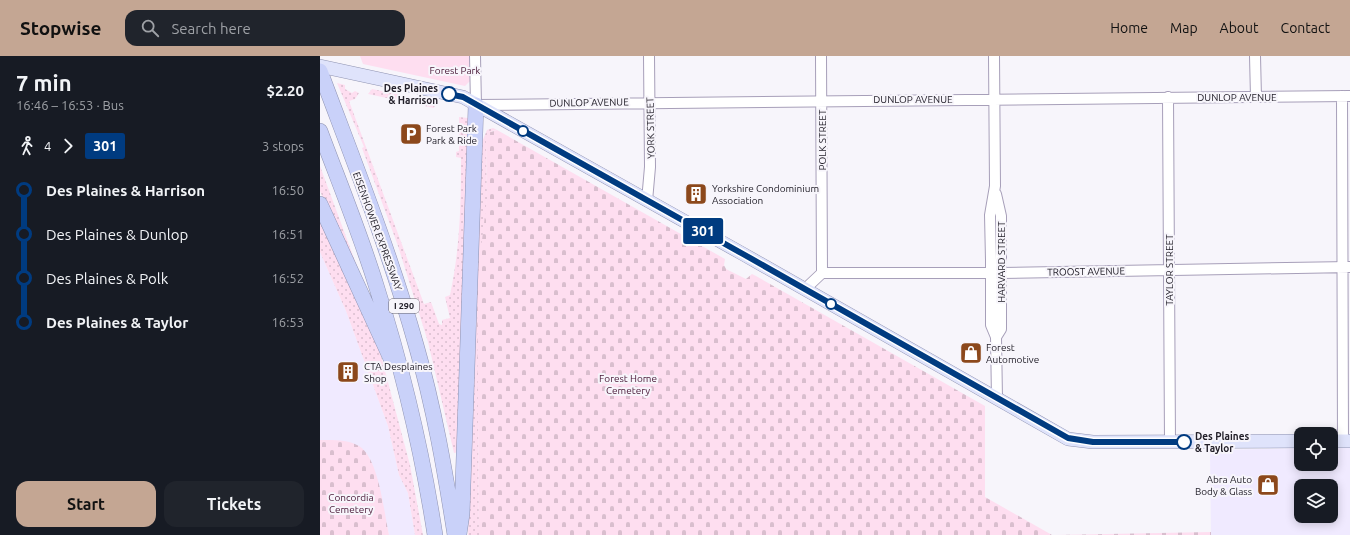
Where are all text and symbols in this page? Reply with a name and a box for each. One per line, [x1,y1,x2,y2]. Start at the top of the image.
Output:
search box [125,10,405,46]
text: Stopwise [20,17,101,39]
icon: search [139,17,161,39]
text: Search here [171,20,251,37]
text: Home [1110,20,1148,36]
text: Map [1170,20,1198,36]
text: About [1220,20,1259,36]
text: Contact [1281,20,1330,36]
park label: Forest Park [430,65,480,76]
text: 7 min [16,70,72,95]
text: $2.20 [266,82,304,99]
place label: Des Plaines & Harrison [384,83,438,106]
marker: Des Plaines & Harrison [441,86,457,102]
street label: DUNLOP AVENUE [1197,92,1277,103]
street label: DUNLOP AVENUE [873,94,953,105]
street label: DUNLOP AVENUE [549,96,629,109]
street label: YORK STREET [644,97,657,159]
text: 16:46 – 16:53 · Bus [16,98,124,112]
street label: POLK STREET [817,109,828,171]
parking icon: Forest Park Park & Ride [398,121,424,147]
place label: Forest Park Park & Ride [426,123,477,146]
unlabelled marker [517,125,529,137]
icon: walk [16,135,38,157]
icon: forward [57,135,79,157]
text: 301 [93,138,117,154]
text: 4 [44,139,51,153]
text: 3 stops [262,139,304,153]
street label: EISENHOWER EXPRESSWAY [351,171,404,292]
building icon: Yorkshire Condominium Association [683,181,709,207]
text: Des Plaines & Harrison [46,182,205,199]
text: 16:50 [271,183,304,197]
place label: Yorkshire Condominium Association [712,183,819,206]
line badge: 301 [680,218,726,244]
street label: HARVARD STREET [996,221,1007,303]
text: 301 [691,223,715,239]
text: Des Plaines & Dunlop [46,226,188,243]
text: 16:51 [271,227,304,241]
street label: TAYLOR STREET [1164,234,1175,306]
street label: TROOST AVENUE [1047,265,1125,278]
text: Des Plaines & Polk [46,270,168,287]
text: 16:52 [271,271,304,285]
unlabelled marker [825,298,837,310]
road number: I 290 [389,299,419,313]
text: Des Plaines & Taylor [46,314,188,331]
text: 16:53 [271,315,304,329]
shop icon: Forest Automotive [958,340,984,366]
place label: Forest Automotive [986,342,1039,365]
building icon: CTA Desplaines Shop [335,359,361,385]
place label: CTA Desplaines Shop [364,361,433,384]
park label: Forest Home Cemetery [599,373,657,396]
map controls [1294,427,1338,523]
button: locate [1294,427,1338,471]
place label: Des Plaines & Taylor [1195,431,1249,454]
marker: Des Plaines & Taylor [1176,434,1192,450]
shop icon: Abra Auto Body & Glass [1255,472,1281,498]
place label: Abra Auto Body & Glass [1195,474,1252,497]
button: layers [1294,479,1338,523]
button: Start [16,481,156,527]
button: Tickets [164,481,304,527]
park label: Concordia Cemetery [328,492,374,515]

